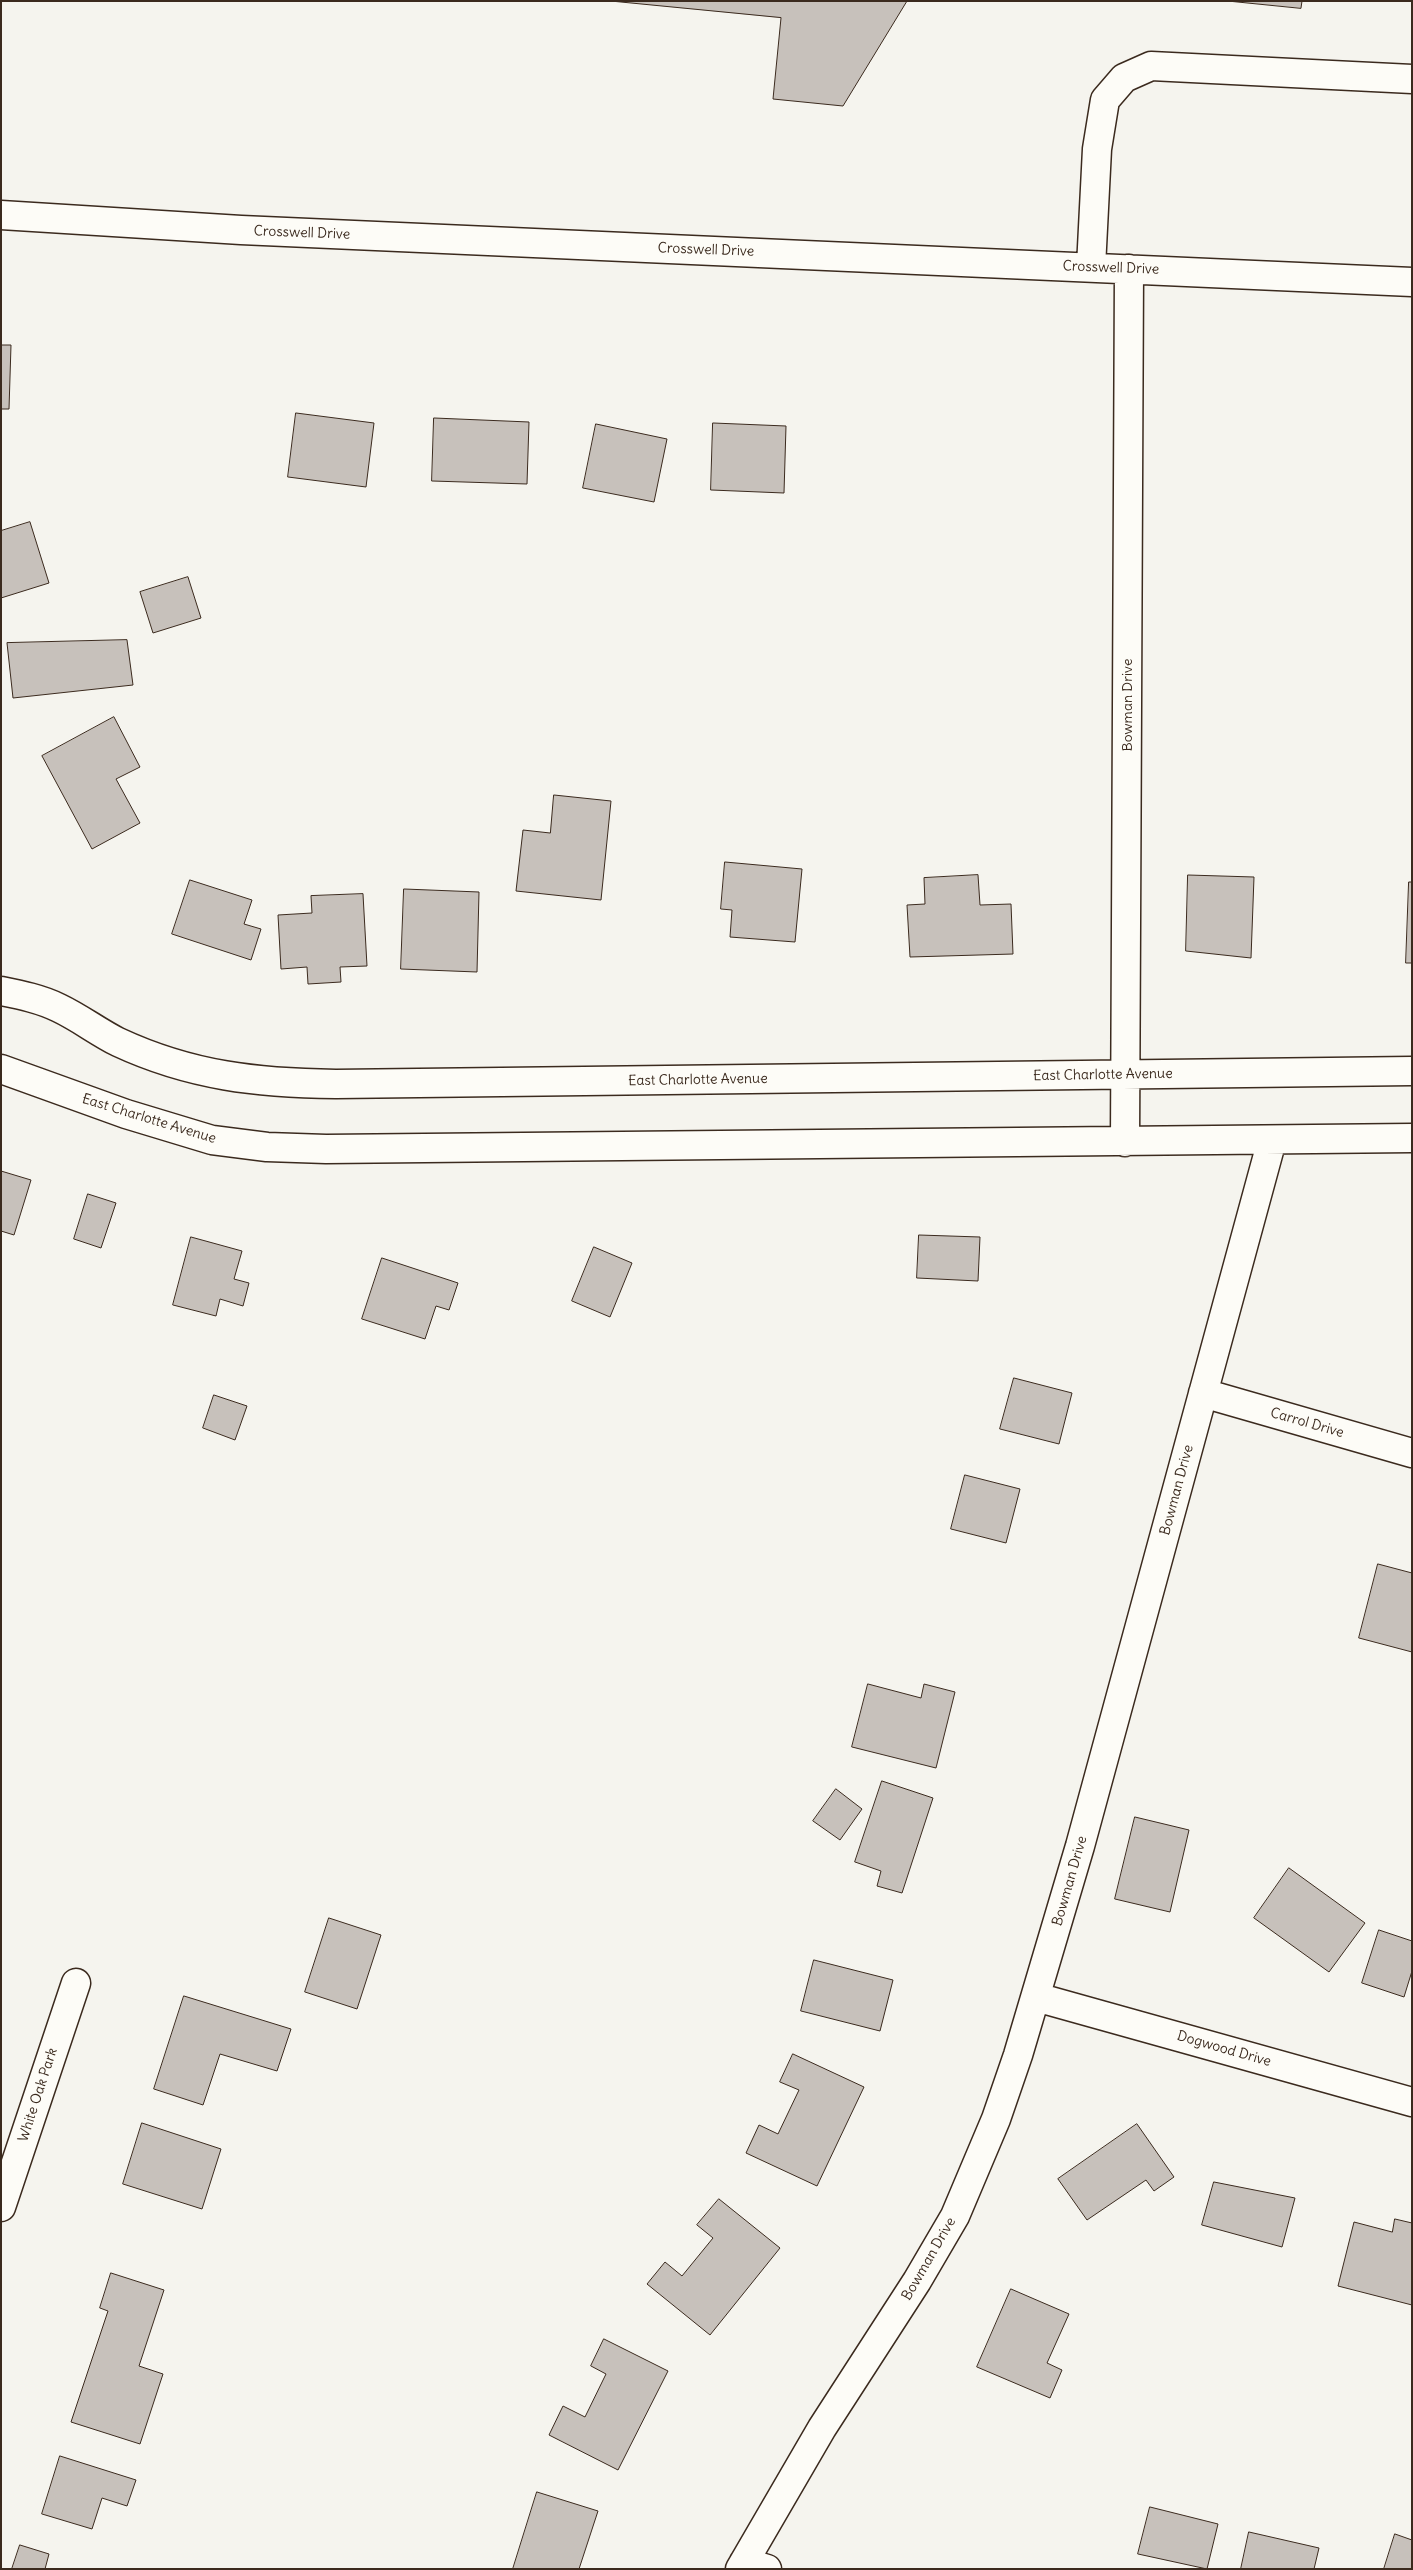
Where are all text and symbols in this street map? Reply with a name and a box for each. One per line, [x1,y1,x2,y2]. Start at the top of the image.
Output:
street label: Crosswell Drive [253,223,351,243]
street label: Crosswell Drive [657,240,755,260]
street label: Crosswell Drive [1062,258,1160,278]
street label: Bowman Drive [1120,659,1136,751]
street label: East Charlotte Avenue [1033,1065,1173,1085]
street label: East Charlotte Avenue [628,1070,768,1090]
street label: East Charlotte Avenue [80,1091,218,1147]
street label: Carrol Drive [1268,1404,1346,1442]
street label: Bowman Drive [1157,1443,1197,1537]
street label: Bowman Drive [1049,1834,1091,1928]
street label: Dogwood Drive [1175,2028,1273,2070]
street label: White Oak Park [15,2046,61,2144]
street label: Bowman Drive [899,2215,959,2303]

